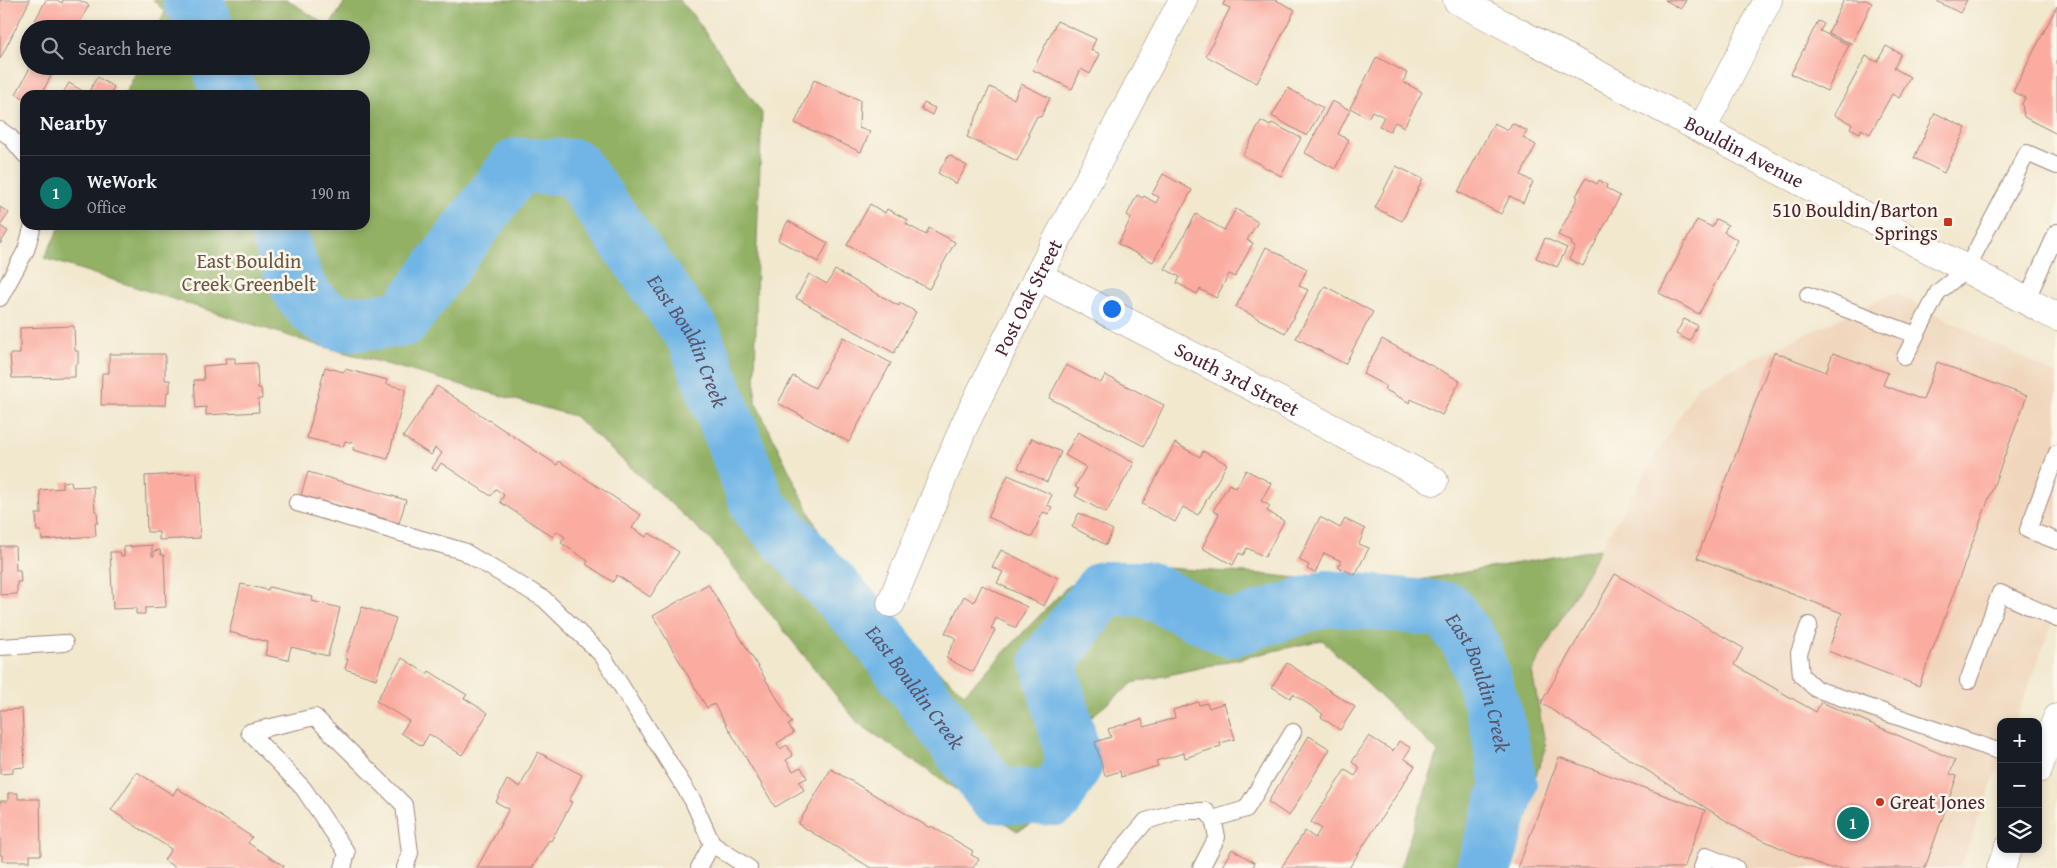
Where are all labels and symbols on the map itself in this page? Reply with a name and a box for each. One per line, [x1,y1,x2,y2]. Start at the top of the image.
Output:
street label: Bouldin Avenue [1680,108,1809,195]
place label: 510 Bouldin/Barton Springs [1772,195,1938,247]
marker: 510 Bouldin/Barton Springs [1942,216,1954,228]
street label: Post Oak Street [986,234,1069,361]
park label: East Bouldin Creek Greenbelt [182,246,316,298]
water label: East Bouldin Creek [639,267,736,412]
your location [1099,296,1125,322]
street label: South 3rd Street [1170,334,1305,423]
water label: East Bouldin Creek [1438,605,1519,755]
water label: East Bouldin Creek [858,617,972,756]
place label: Great Jones [1890,787,1985,816]
marker: Great Jones [1874,796,1886,808]
pin: 1 [1837,804,1869,842]

